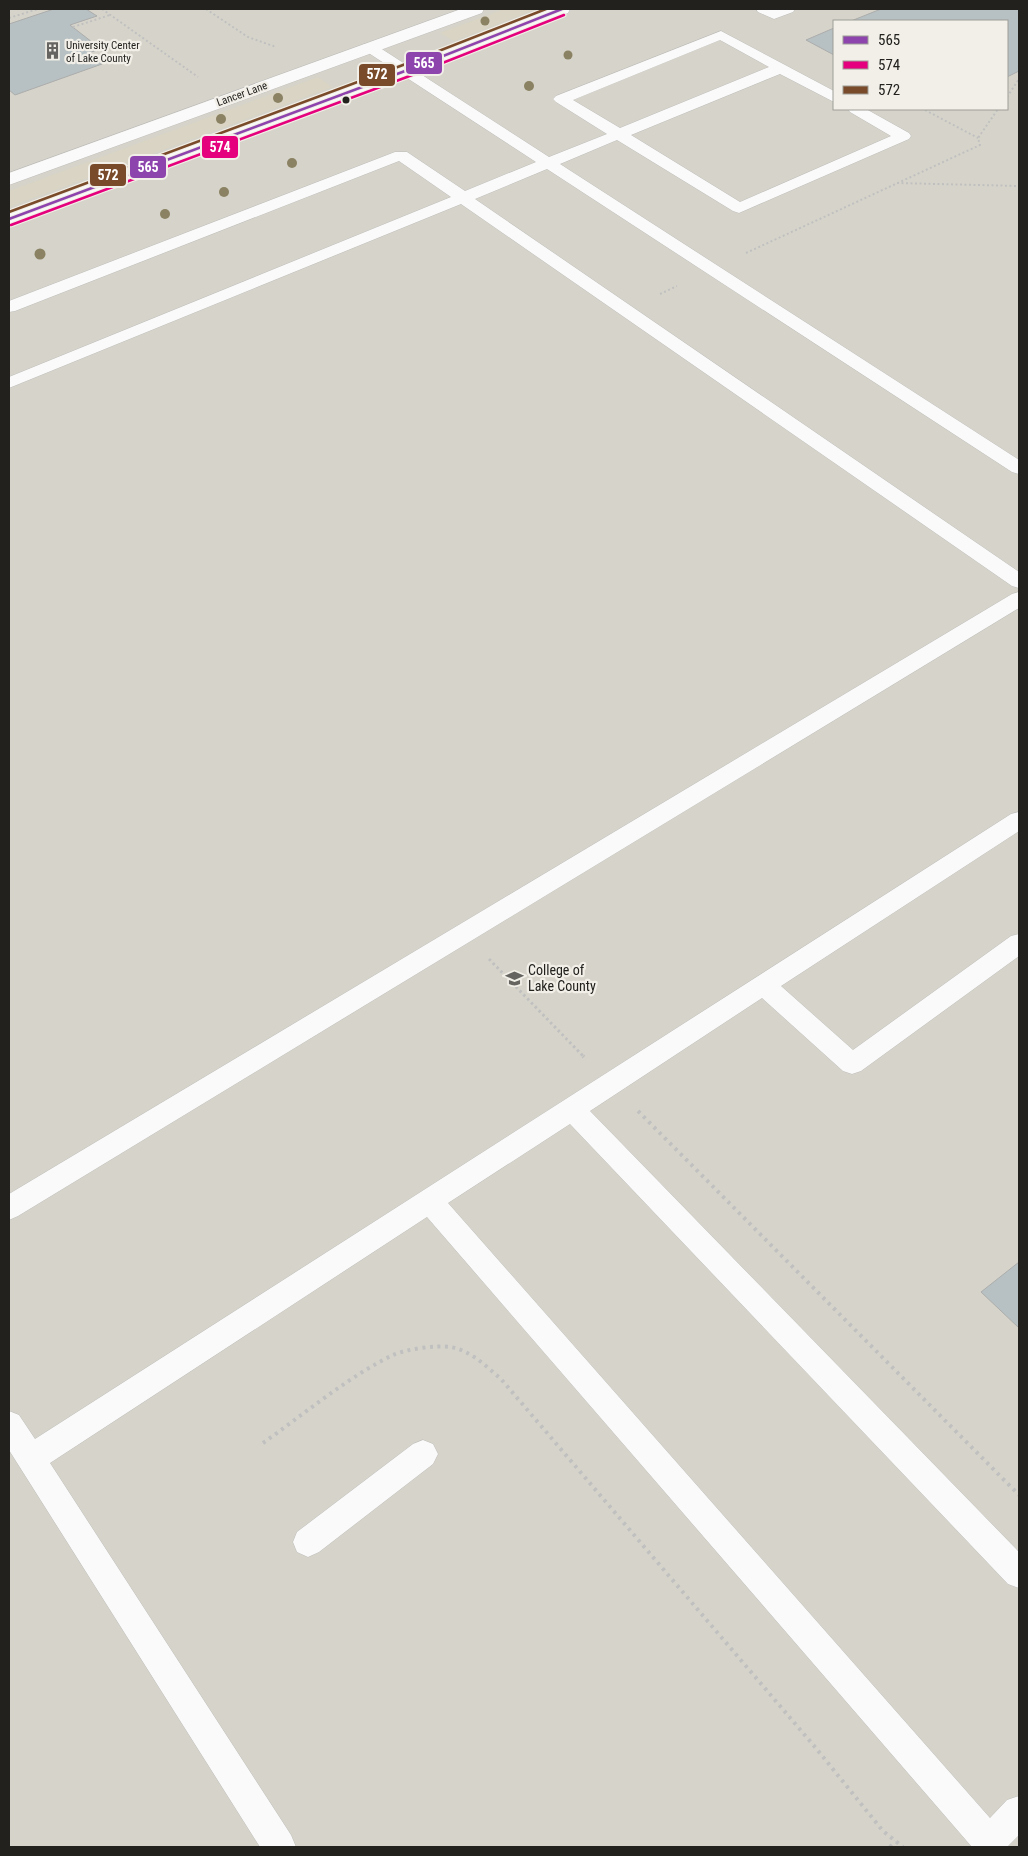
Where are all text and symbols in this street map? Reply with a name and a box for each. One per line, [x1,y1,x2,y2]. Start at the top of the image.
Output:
legend [833,20,1008,110]
text: 565 [878,31,900,49]
place label: University Center of Lake County [66,39,140,65]
building icon: University Center of Lake County [42,41,62,61]
line badge: 565 [405,51,443,75]
text: 565 [413,55,435,71]
text: 574 [878,56,900,74]
line badge: 572 [358,63,396,87]
text: 572 [366,66,388,82]
street label: Lancer Lane [215,79,269,109]
text: 572 [878,81,900,99]
unlabelled marker [341,95,351,105]
line badge: 574 [201,135,239,159]
text: 574 [209,139,231,155]
line badge: 565 [129,155,167,179]
text: 565 [137,159,159,175]
line badge: 572 [89,163,127,187]
text: 572 [97,167,119,183]
place label: College of Lake County [528,962,596,994]
school or university icon: College of Lake County [504,968,524,988]

